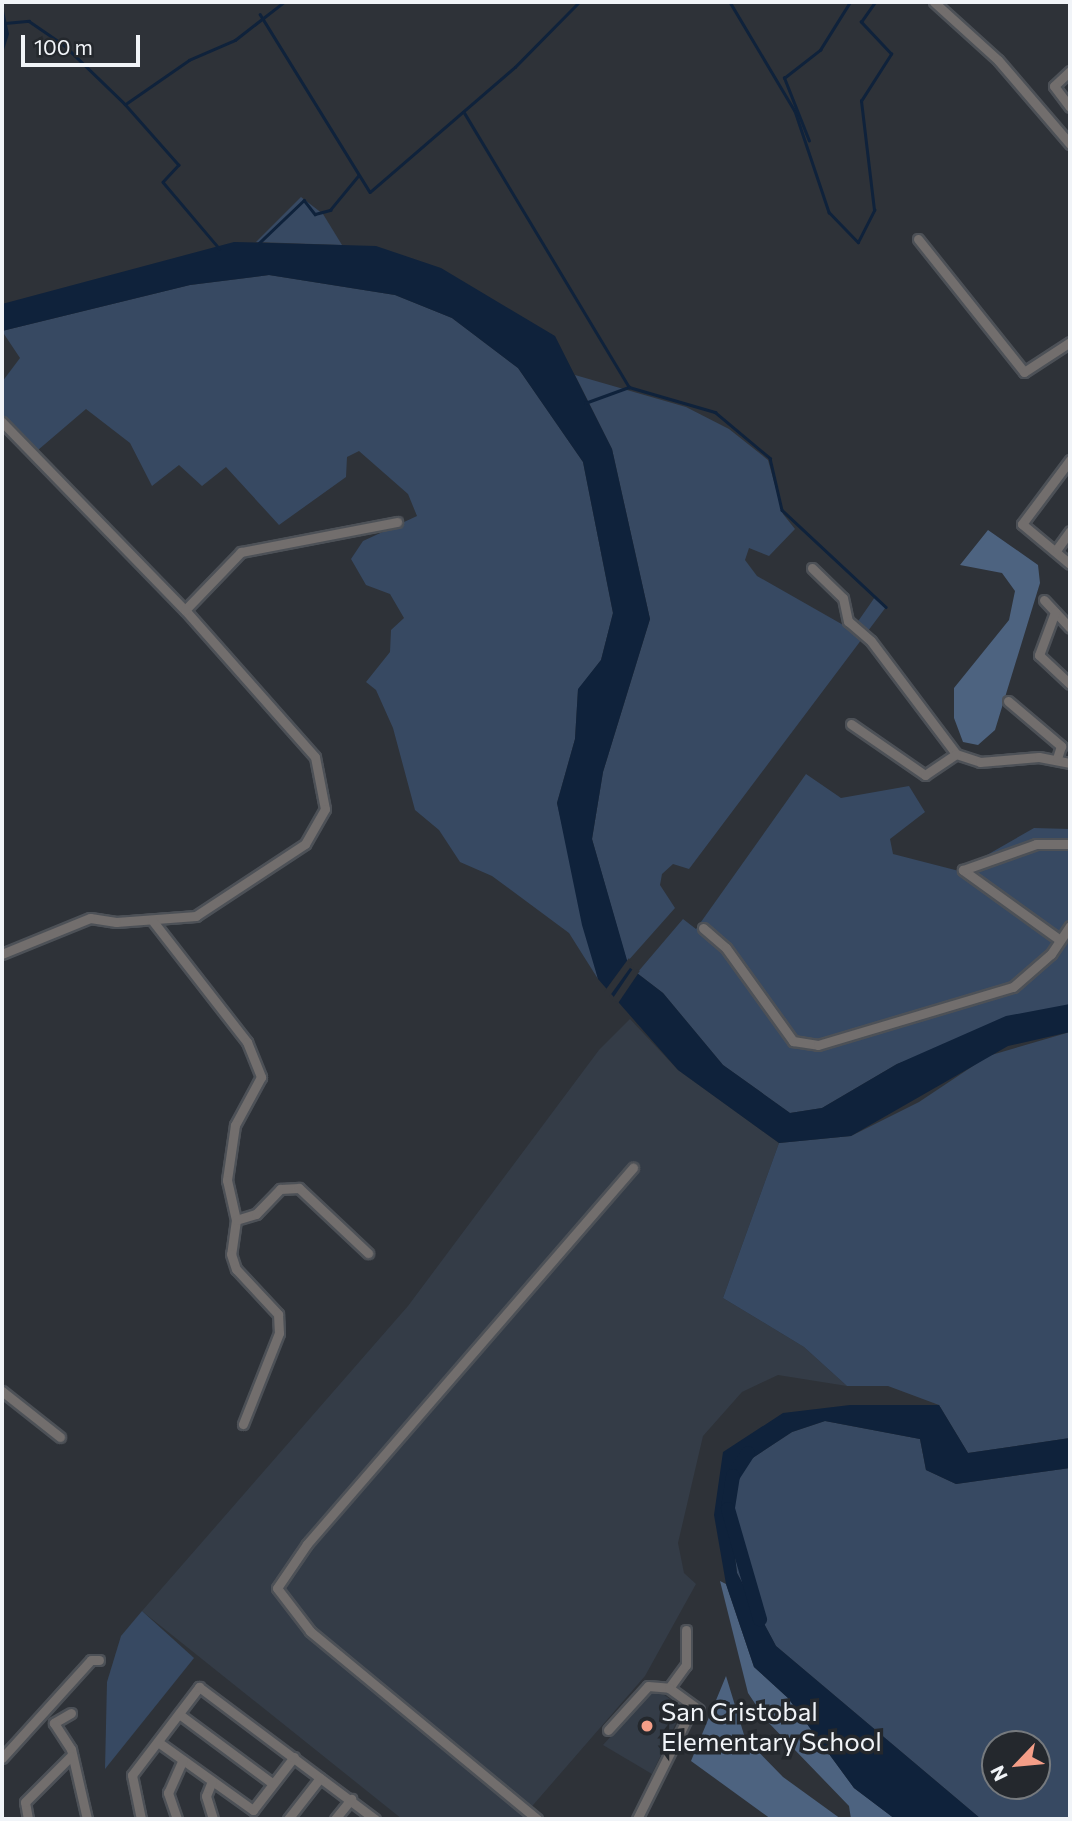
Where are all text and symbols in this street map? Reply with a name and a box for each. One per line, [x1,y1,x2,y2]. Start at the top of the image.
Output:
scale bar [24,21,144,65]
text: 100 m [34,34,93,59]
place label: San Cristobal Elementary School [661,1695,882,1756]
marker: San Cristobal Elementary School [639,1718,655,1734]
north arrow [981,1730,1051,1800]
text: N [985,1762,1012,1785]

